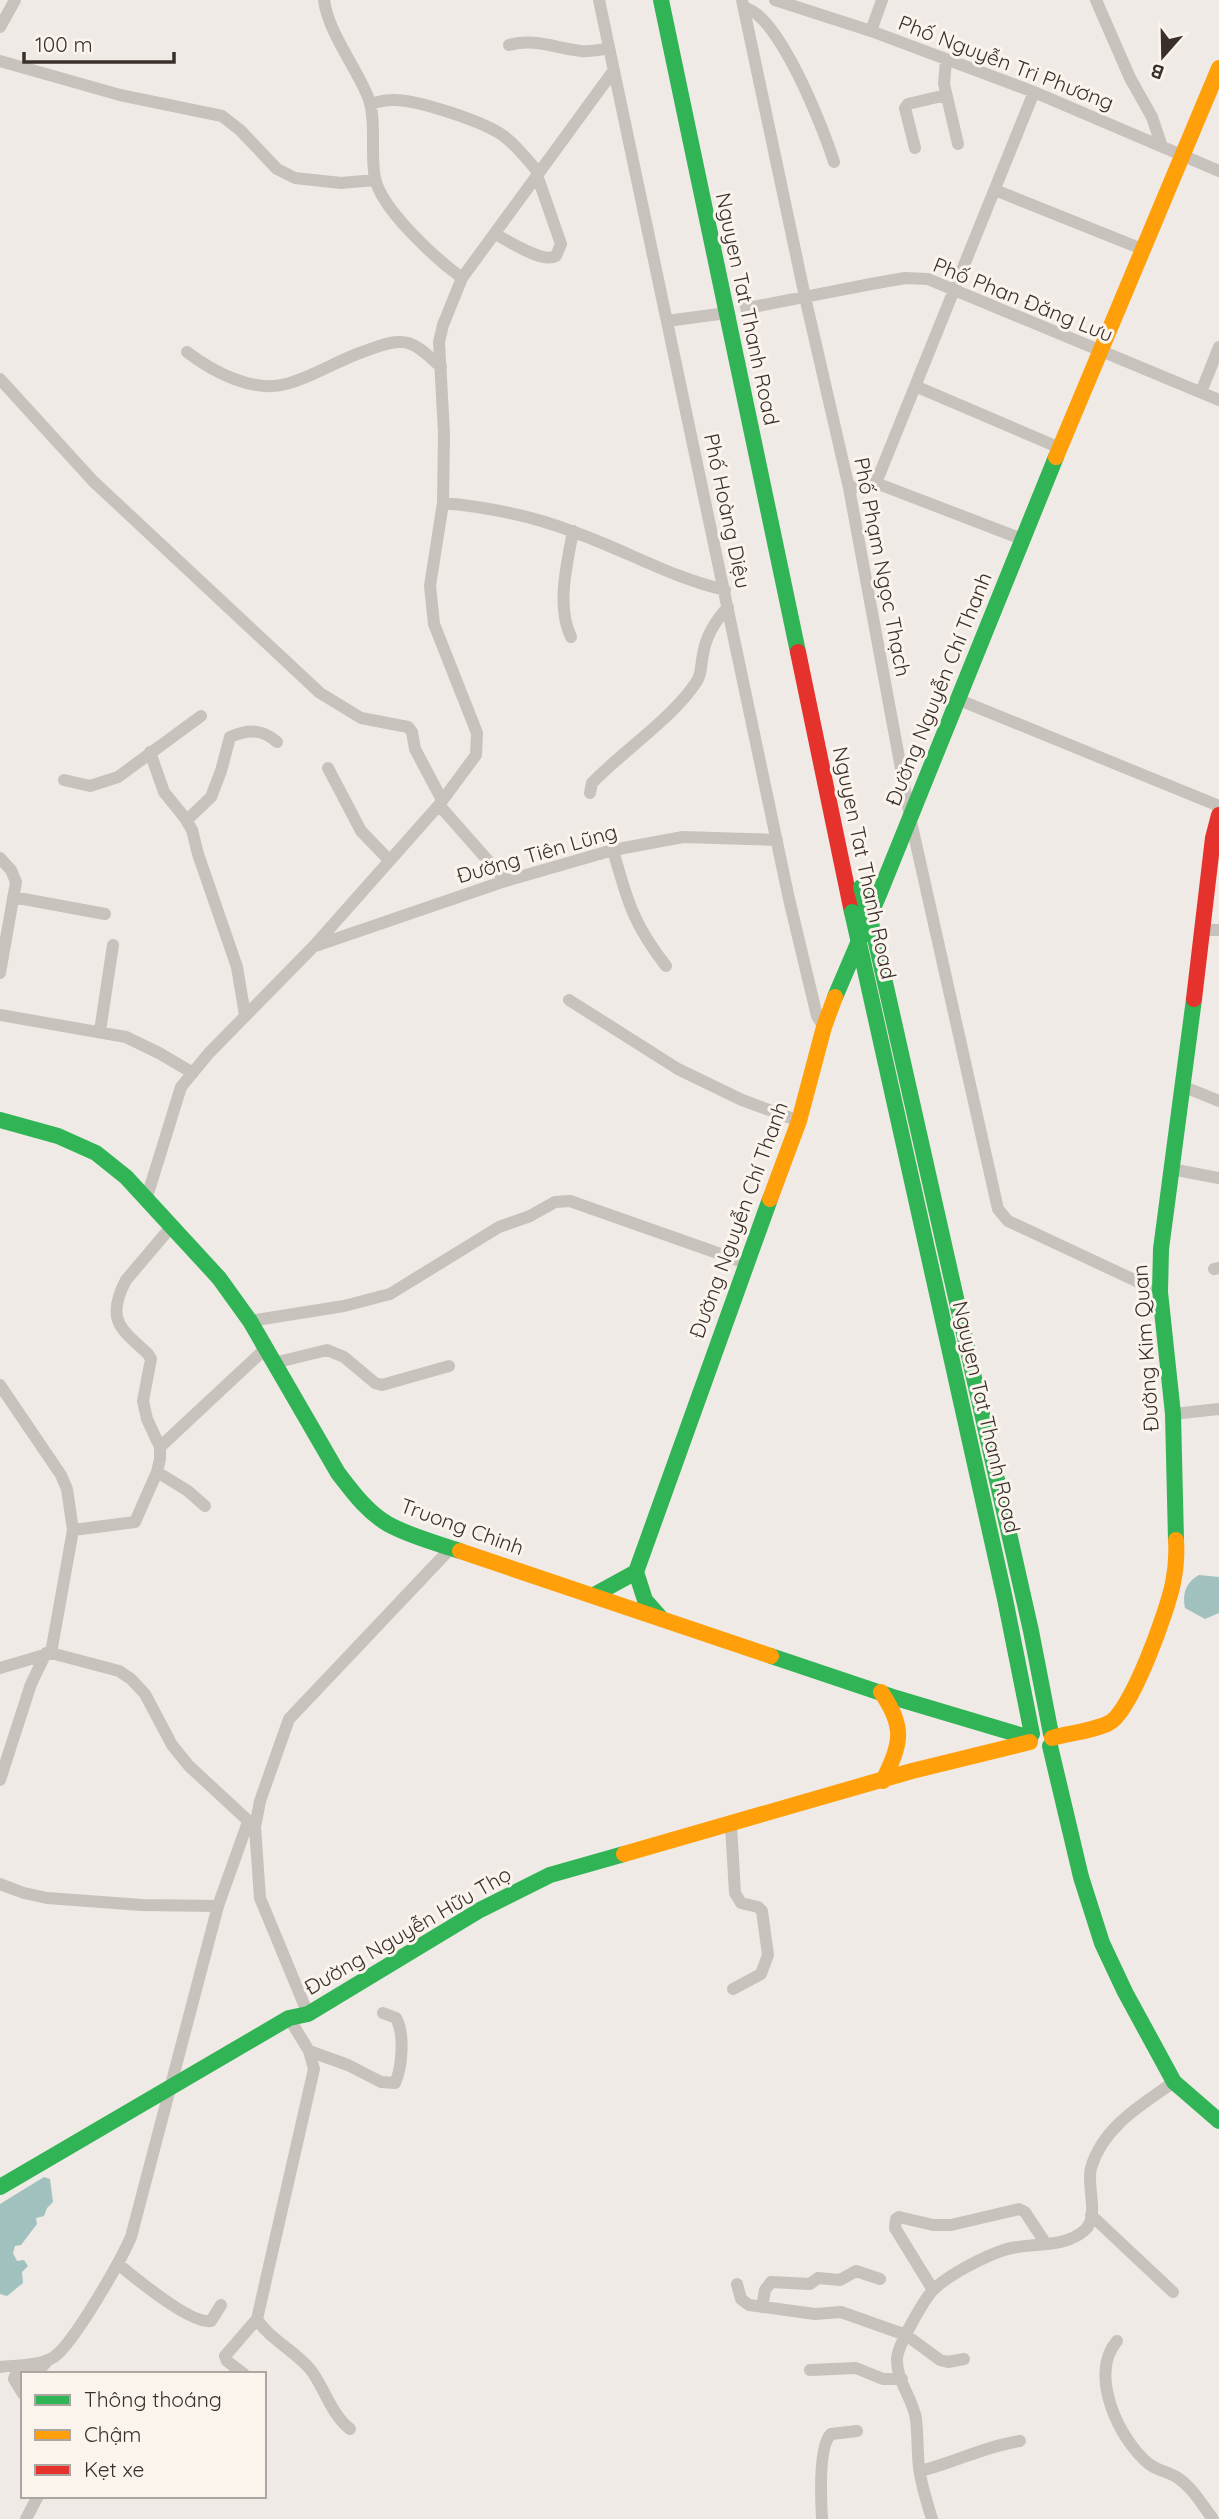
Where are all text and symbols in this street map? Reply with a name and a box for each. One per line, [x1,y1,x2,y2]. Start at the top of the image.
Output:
street label: Phố Nguyễn Tri Phương [895,9,1118,115]
scale bar [24,21,175,65]
north arrow [1128,21,1198,91]
text: 100 m [35,31,93,57]
text: B [1147,59,1167,85]
street label: Nguyen Tat Thanh Road [711,190,785,427]
street label: Phố Phan Đăng Lưu [930,251,1117,347]
street label: Phố Hoàng Diệu [699,431,757,591]
street label: Phố Phạm Ngọc Thạch [849,455,917,679]
street label: Đường Nguyễn Chí Thanh [879,568,997,809]
street label: Nguyen Tat Thanh Road [828,744,902,981]
street label: Đường Tiên Lũng [453,818,620,888]
street label: Đường Nguyễn Chí Thanh [683,1098,793,1341]
street label: Đường Kim Quan [1126,1264,1164,1432]
street label: Nguyen Tat Thanh Road [948,1298,1026,1535]
street label: Truong Chinh [397,1492,528,1560]
street label: Đường Nguyễn Hữu Thọ [299,1860,516,2000]
legend [21,2372,266,2498]
text: Thông thoáng [84,2386,222,2412]
text: Chậm [84,2421,142,2447]
text: Kẹt xe [84,2456,144,2482]

